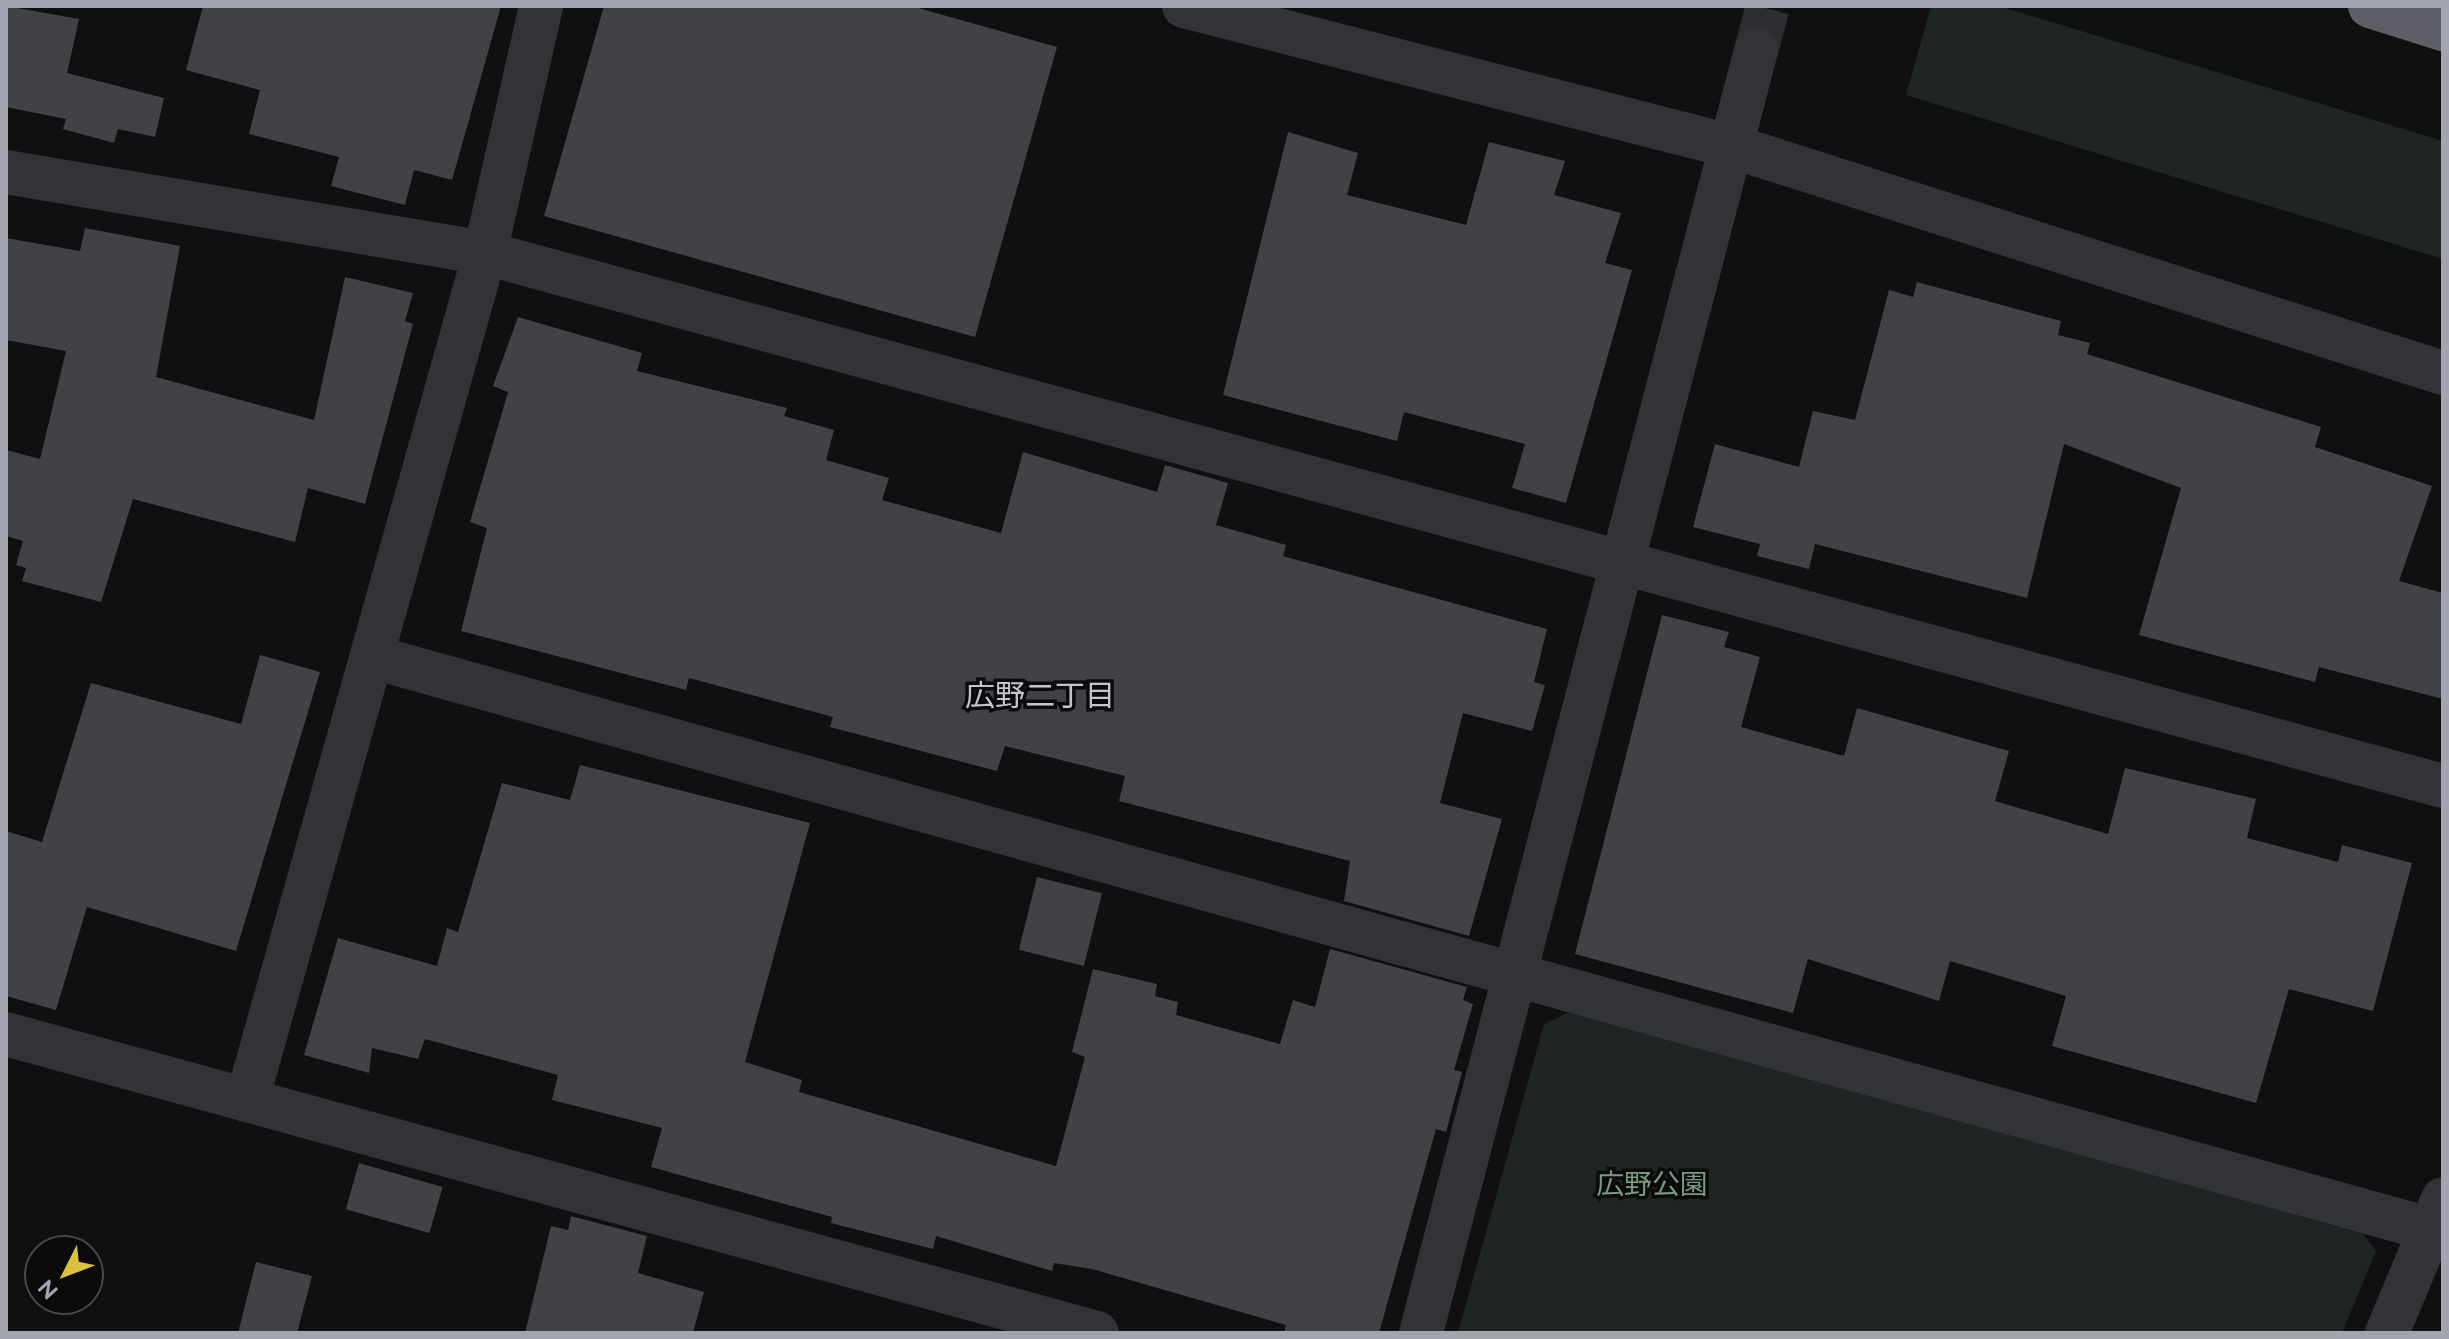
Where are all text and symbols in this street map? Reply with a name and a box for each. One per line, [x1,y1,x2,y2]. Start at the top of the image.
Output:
district label: 広野二丁目 [965,678,1115,714]
park label: 広野公園 [1596,1168,1708,1202]
north arrow [24,1235,104,1315]
text: N [32,1275,63,1305]

